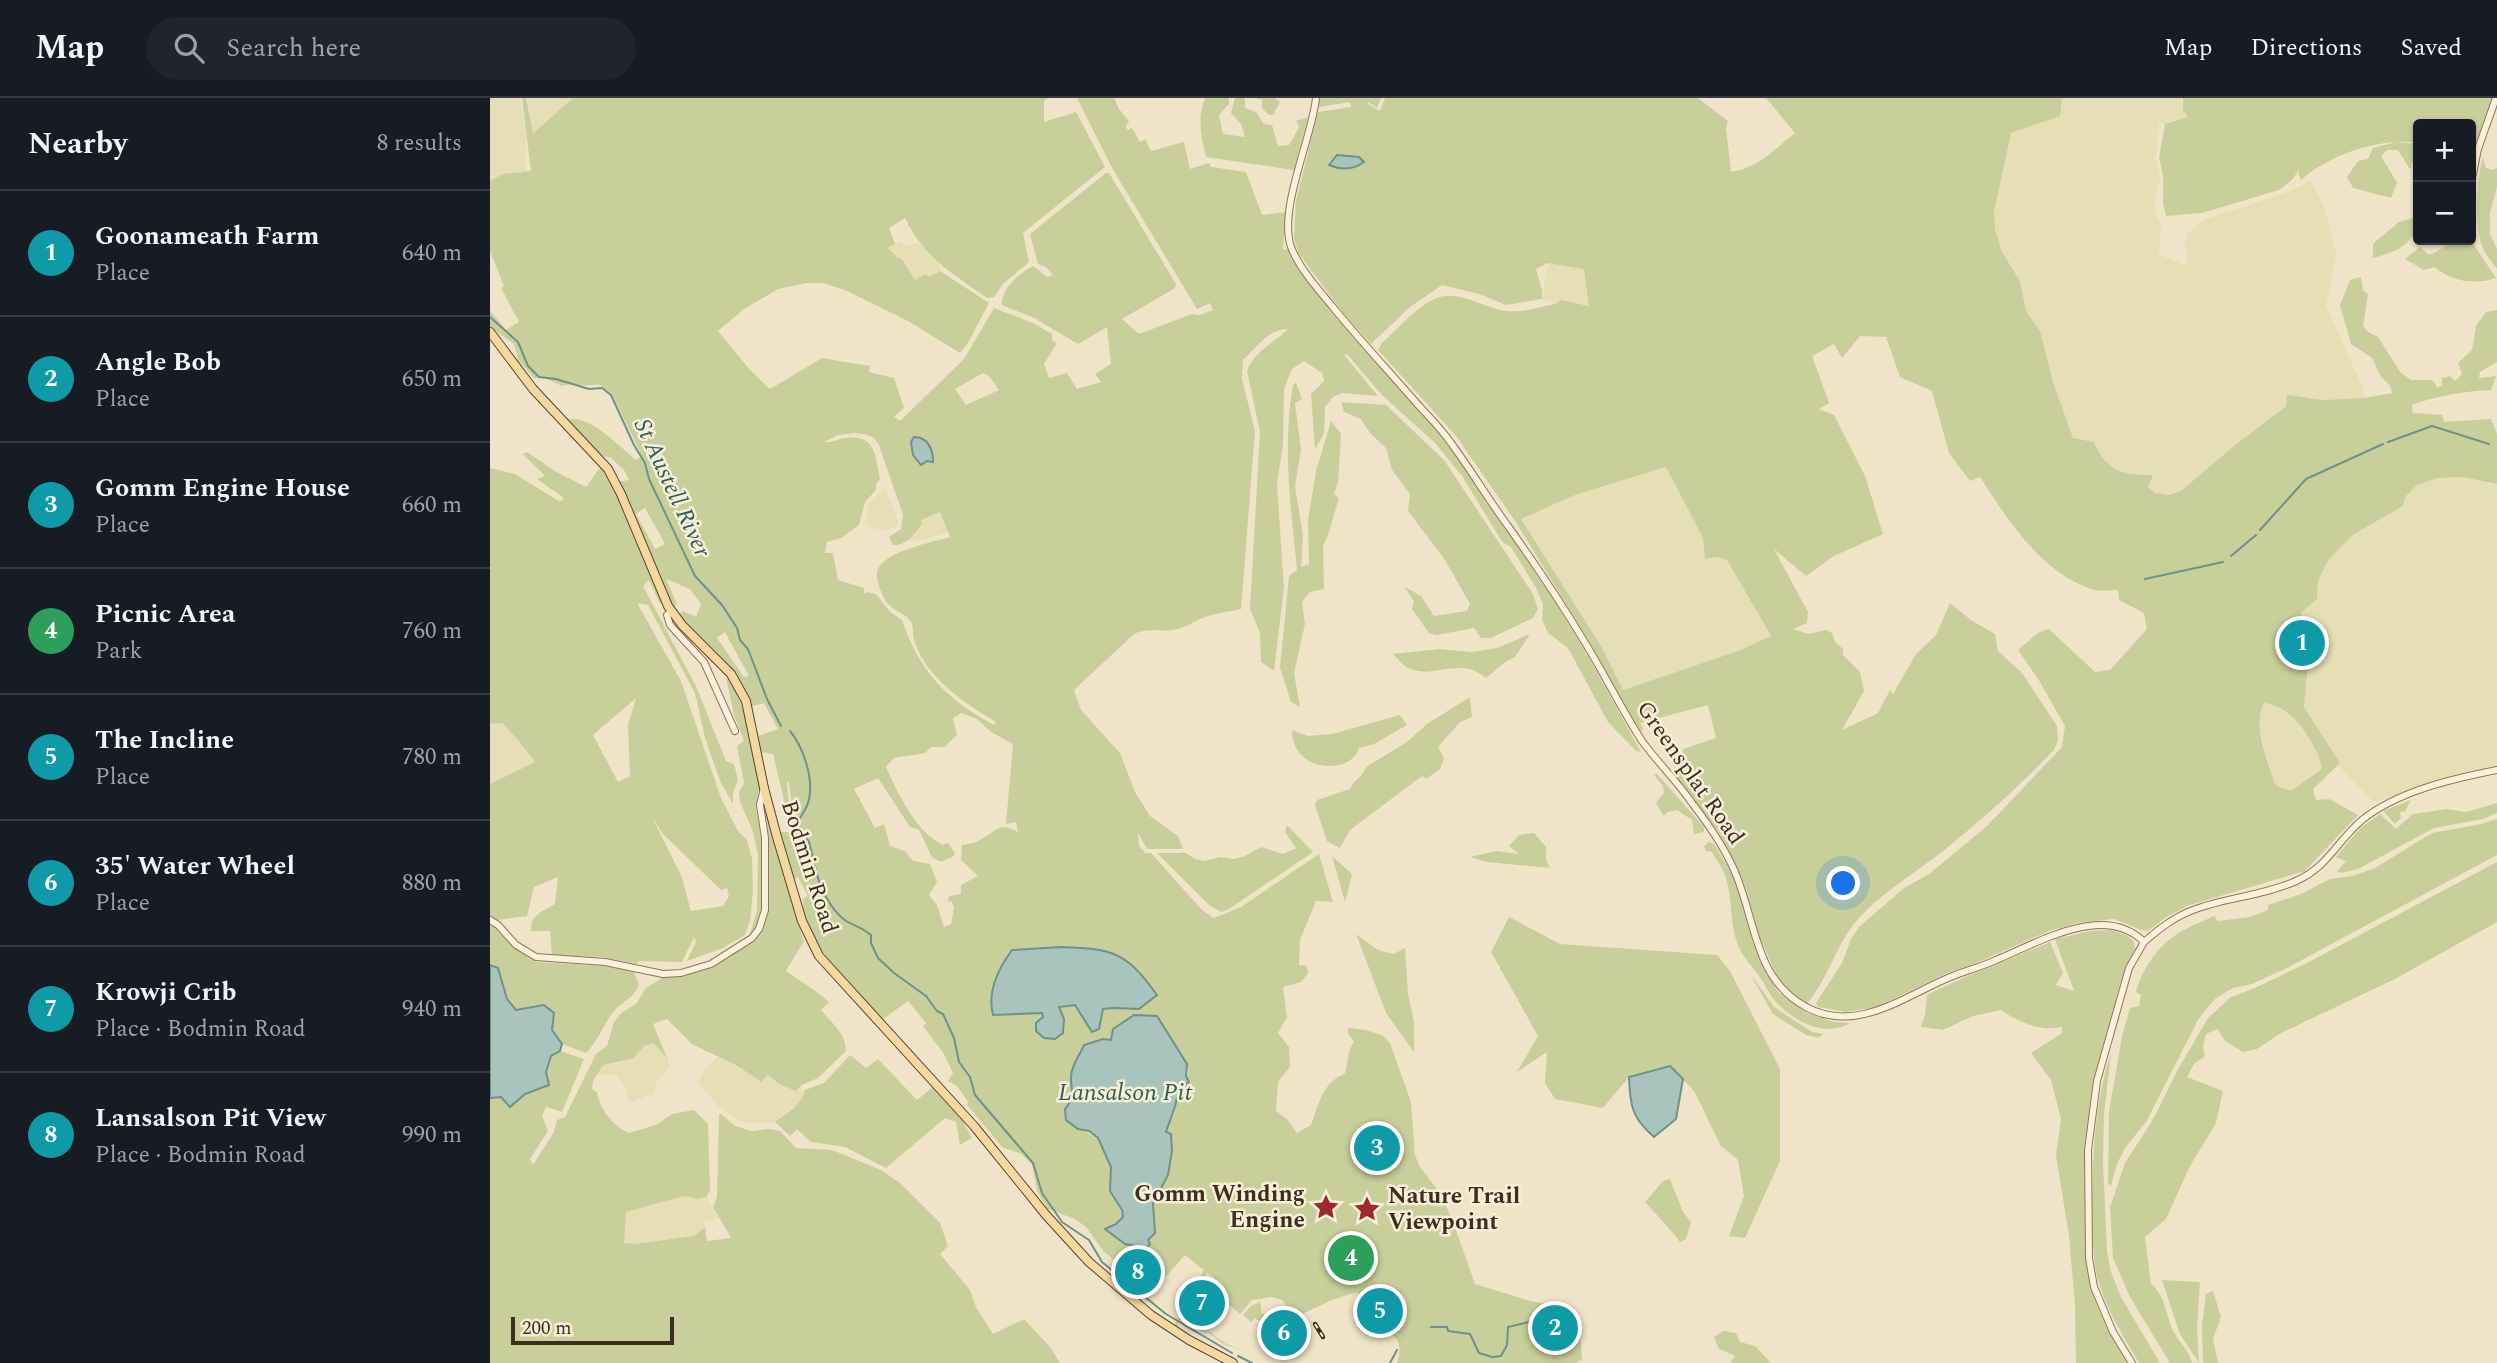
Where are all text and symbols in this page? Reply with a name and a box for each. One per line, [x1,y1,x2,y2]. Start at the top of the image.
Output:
search box [146,17,636,80]
text: Map [35,23,104,73]
text: Search here [226,28,361,68]
icon: search [170,29,208,67]
text: Map [2164,30,2212,66]
text: Directions [2250,30,2362,66]
text: Saved [2400,30,2462,66]
map controls [2413,119,2476,245]
button: + [2413,119,2476,182]
text: Nearby [28,121,127,167]
text: 8 results [377,126,462,161]
button: − [2413,182,2476,245]
text: Goonameath Farm [95,216,319,256]
text: 1 [45,236,57,271]
text: 640 m [402,236,462,271]
text: Place [95,256,150,291]
text: Angle Bob [95,342,221,382]
text: 2 [45,362,57,397]
text: 650 m [402,362,462,397]
text: Place [95,382,150,417]
water label: St Austell River [624,413,720,564]
text: Gomm Engine House [95,468,350,508]
text: 3 [45,488,57,523]
text: 660 m [402,488,462,523]
text: Place [95,508,150,543]
text: Picnic Area [95,594,235,634]
text: 4 [45,614,57,649]
text: 760 m [402,614,462,649]
pin: 1 [2279,617,2325,669]
text: Park [95,634,142,669]
street label: Greensplat Road [1627,694,1753,852]
text: The Incline [95,720,234,760]
text: 5 [45,740,57,775]
text: 780 m [402,740,462,775]
text: Place [95,760,150,795]
street label: Bodmin Road [771,796,847,938]
text: 35' Water Wheel [95,846,295,886]
text: 6 [45,866,57,901]
text: 880 m [402,866,462,901]
your location [1826,866,1860,900]
text: Place [95,886,150,921]
text: Krowji Crib [95,972,236,1012]
text: 7 [45,992,57,1027]
text: 940 m [402,992,462,1027]
text: Place · Bodmin Road [95,1012,306,1047]
water label: Lansalson Pit [1058,1075,1192,1111]
text: Lansalson Pit View [95,1098,326,1138]
text: 8 [45,1118,57,1153]
text: 990 m [402,1118,462,1153]
pin: 3 [1354,1122,1400,1174]
text: Place · Bodmin Road [95,1138,306,1173]
place label: Gomm Winding Engine [1134,1177,1305,1238]
place label: Nature Trail Viewpoint [1388,1179,1520,1240]
place icon: Gomm Winding Engine [1311,1192,1341,1222]
place icon: Nature Trail Viewpoint [1352,1194,1382,1224]
pin: 4 [1328,1232,1374,1284]
pin: 8 [1115,1246,1161,1298]
pin: 7 [1179,1277,1225,1329]
pin: 5 [1357,1285,1403,1337]
pin: 2 [1532,1302,1578,1354]
pin: 6 [1261,1307,1307,1359]
scale bar [511,1314,674,1346]
text: 200 m [522,1314,572,1343]

